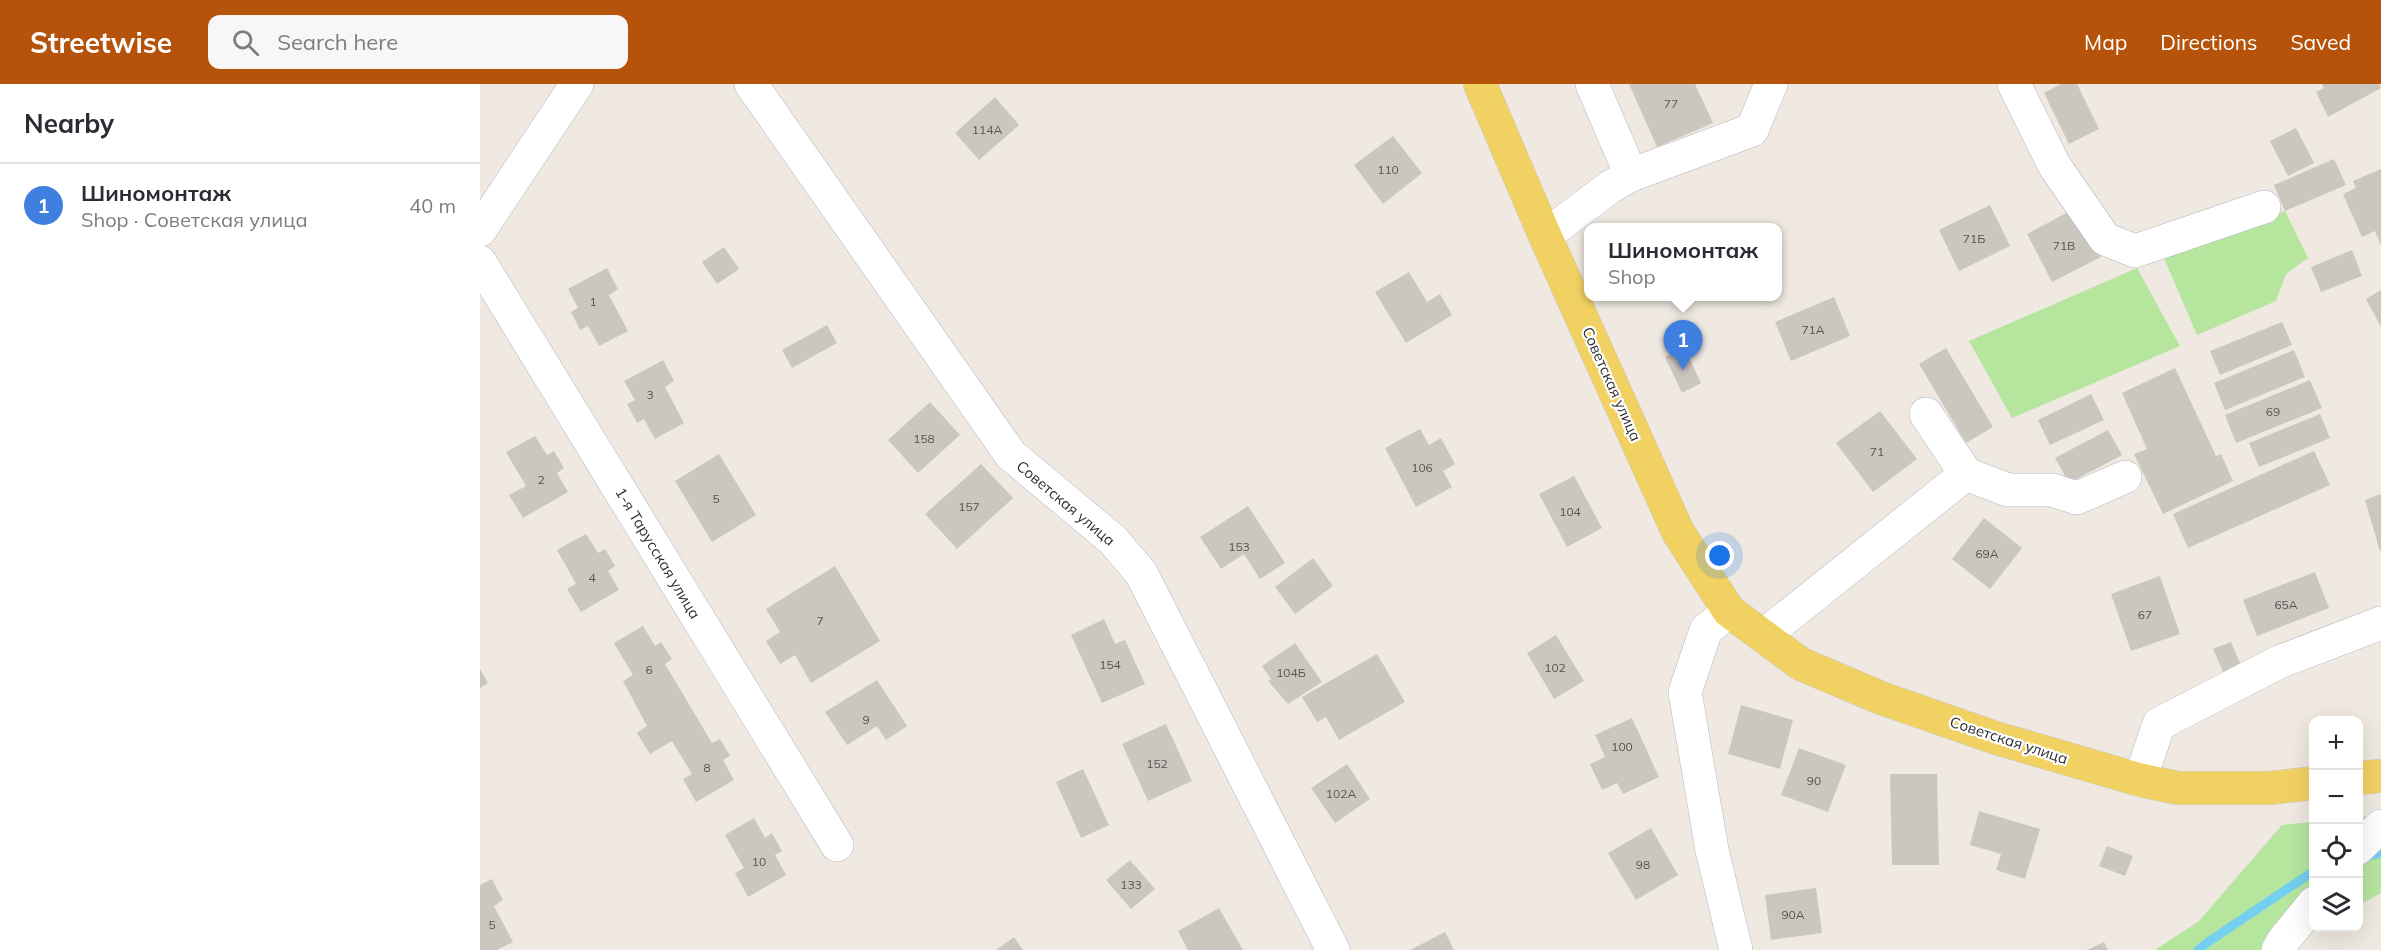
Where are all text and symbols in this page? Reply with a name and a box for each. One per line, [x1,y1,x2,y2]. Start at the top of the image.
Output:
search box [208,15,628,69]
text: Streetwise [30,25,172,60]
icon: search [229,26,262,59]
text: Search here [277,28,398,56]
text: Map [2084,29,2127,55]
text: Directions [2160,29,2257,55]
text: Saved [2290,29,2351,55]
house number: 77 [1664,96,1678,111]
text: Nearby [24,107,114,140]
house number: 114А [972,122,1002,137]
house number: 110 [1377,162,1399,177]
text: Шиномонтаж [81,179,231,207]
text: 1 [38,193,50,218]
text: 40 m [409,193,456,218]
text: Shop · Советская улица [81,207,308,232]
popup [1584,223,1782,301]
house number: 71Б [1963,231,1985,246]
text: Шиномонтаж [1608,236,1758,264]
house number: 71В [2053,238,2075,253]
text: Shop [1608,264,1656,289]
house number: 1 [589,294,597,309]
pin: 1 [1664,320,1702,370]
house number: 71А [1801,322,1825,337]
street label: Советская улица [1578,324,1646,444]
house number: 3 [646,387,654,402]
house number: 69 [2266,404,2280,419]
house number: 158 [913,431,935,446]
house number: 71 [1870,444,1884,459]
street label: Советская улица [1013,456,1119,550]
house number: 106 [1411,460,1433,475]
house number: 2 [537,472,545,487]
street label: 1-я Тарусская улица [611,484,705,622]
house number: 5 [712,491,720,506]
house number: 157 [958,499,980,514]
house number: 104 [1559,504,1581,519]
house number: 153 [1228,539,1250,554]
your location [1705,541,1734,570]
house number: 69А [1975,546,1999,561]
house number: 4 [588,570,596,585]
house number: 65А [2274,597,2298,612]
house number: 67 [2138,607,2152,622]
house number: 7 [816,613,824,628]
house number: 154 [1099,657,1121,672]
house number: 102 [1544,660,1566,675]
house number: 6 [645,662,653,677]
house number: 104Б [1276,665,1306,680]
house number: 9 [862,712,870,727]
street label: Советская улица [1948,712,2070,768]
map controls [2309,716,2363,932]
button: + [2309,716,2363,770]
house number: 100 [1611,739,1633,754]
house number: 152 [1146,756,1168,771]
house number: 8 [703,760,711,775]
button: − [2309,770,2363,824]
house number: 90 [1807,773,1821,788]
house number: 102А [1326,786,1356,801]
button: locate [2309,824,2363,878]
house number: 10 [752,854,766,869]
house number: 98 [1636,857,1650,872]
house number: 133 [1120,877,1142,892]
button: layers [2309,878,2363,932]
house number: 90А [1781,907,1805,922]
house number: 5 [488,917,496,932]

